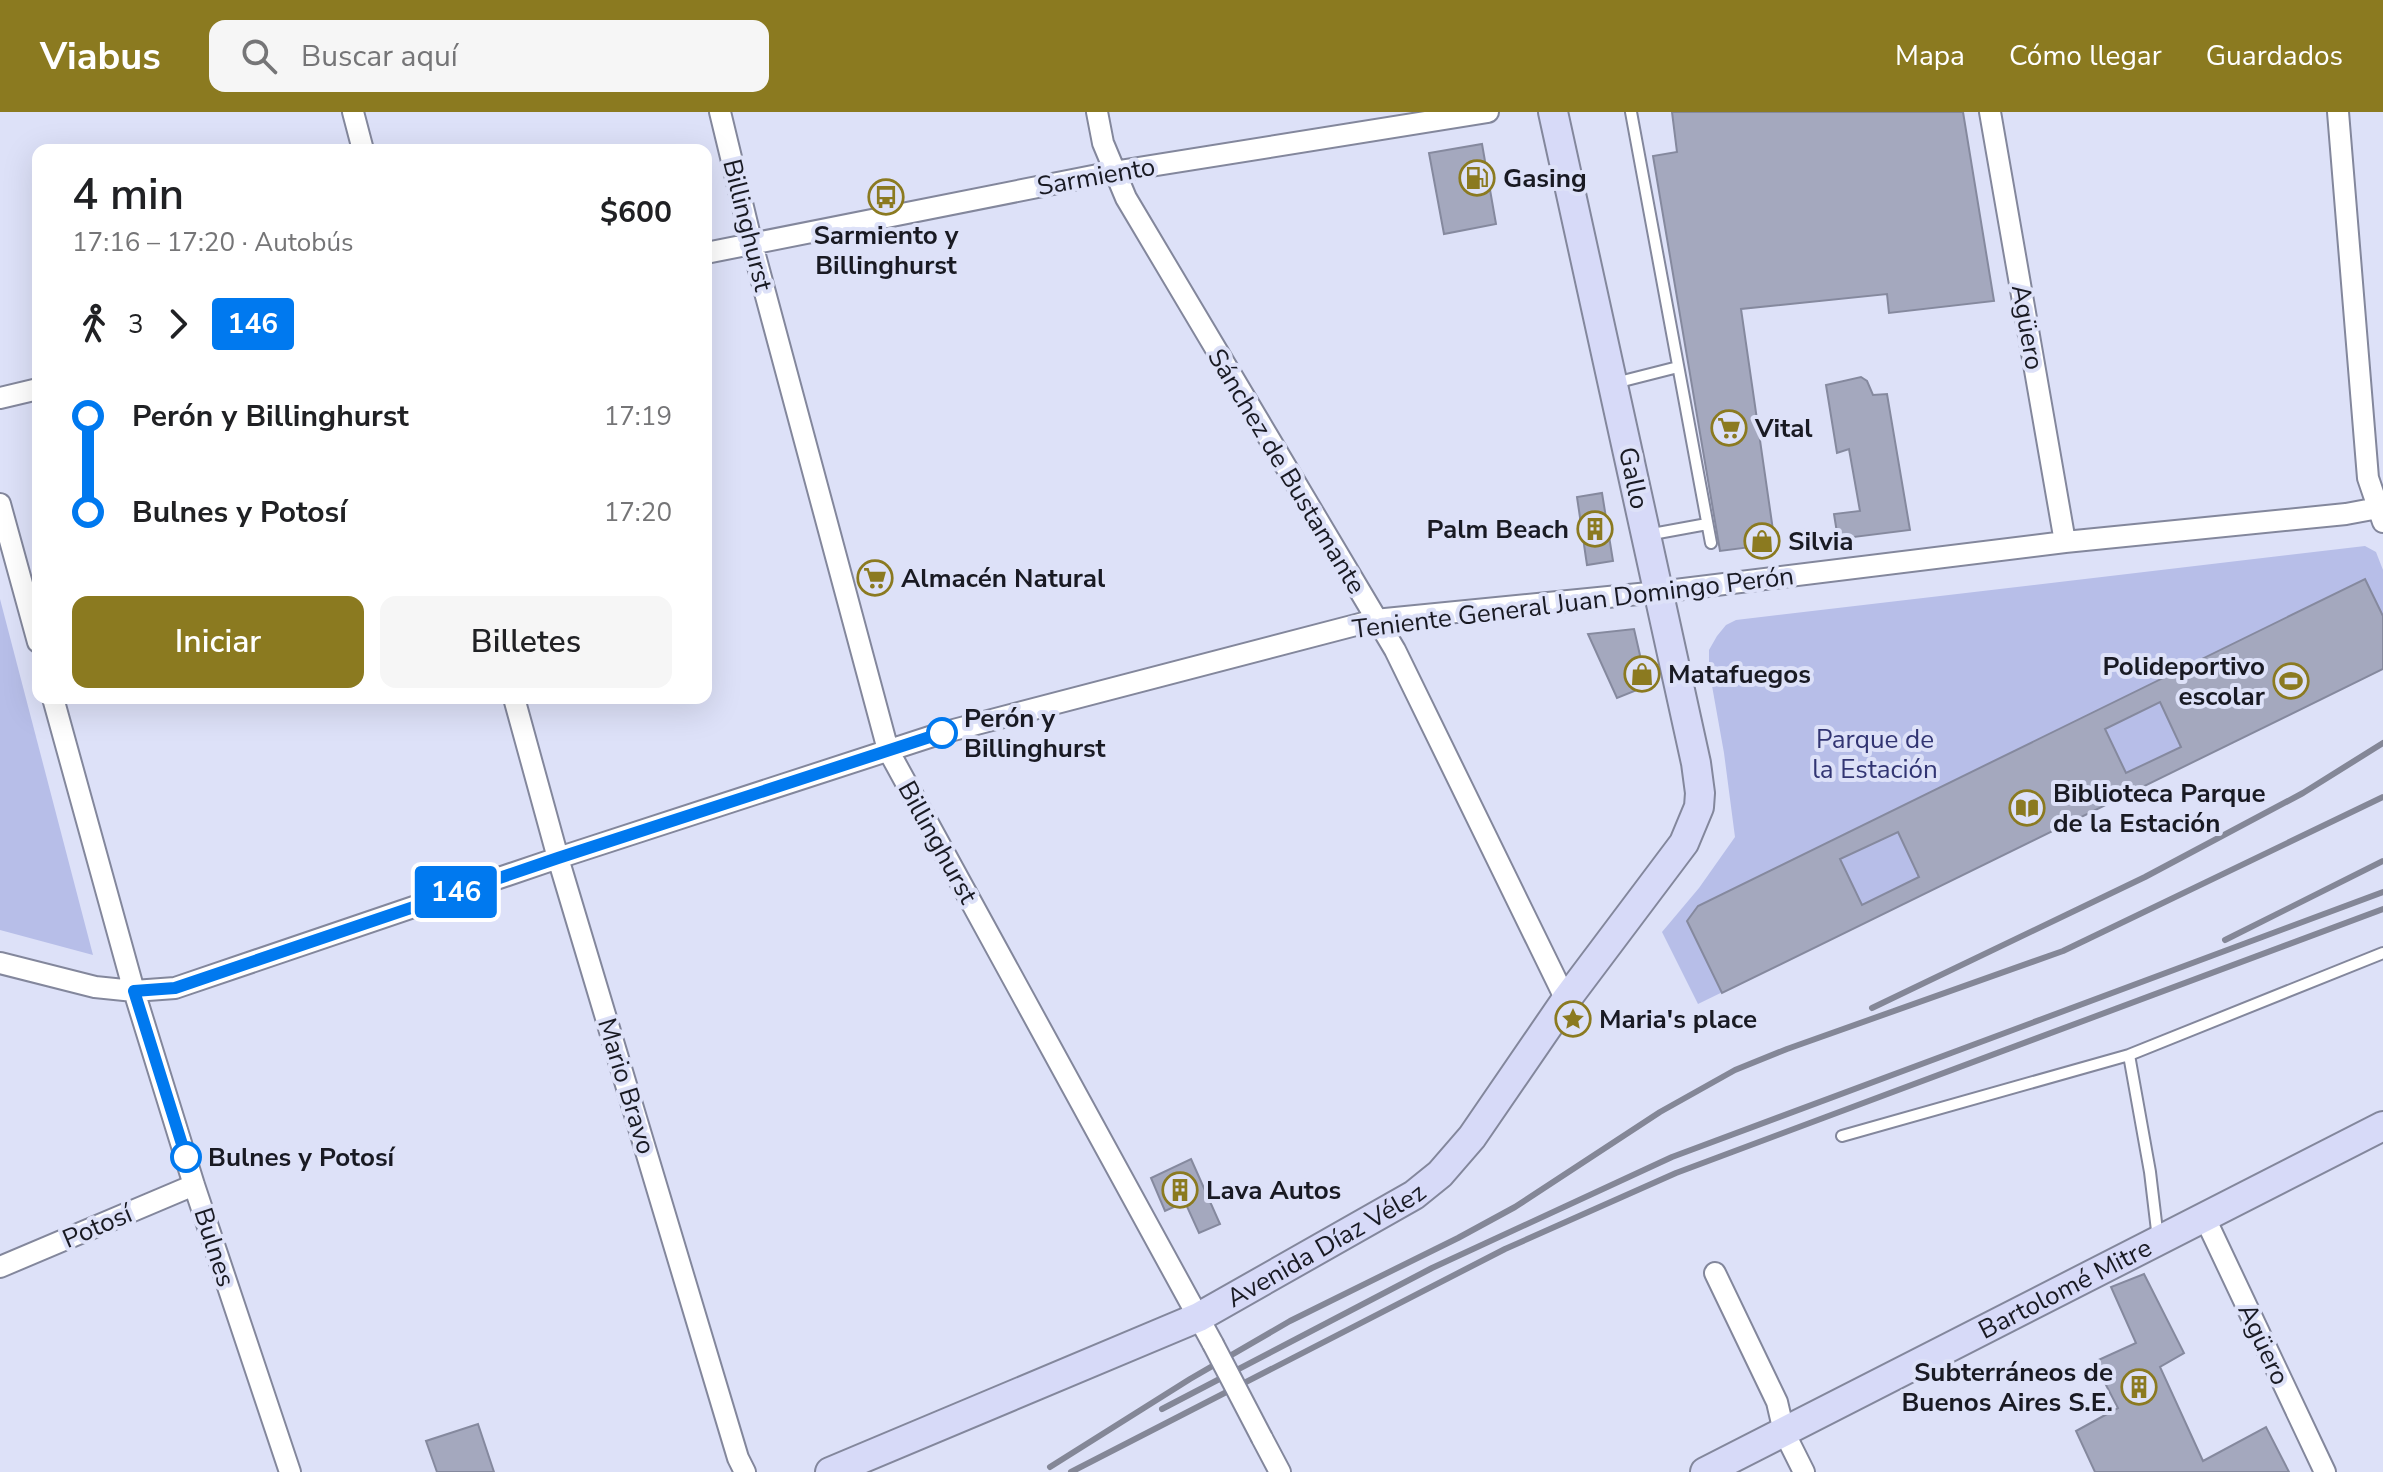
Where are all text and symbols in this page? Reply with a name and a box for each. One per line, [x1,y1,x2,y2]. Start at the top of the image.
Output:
search box [209,20,769,92]
text: Viabus [40,31,161,82]
icon: search [237,34,281,78]
text: Buscar aquí [301,36,458,77]
text: Mapa [1895,37,1965,75]
text: Cómo llegar [2009,37,2162,75]
text: Guardados [2206,37,2343,75]
street label: Sarmiento [1034,149,1158,204]
street label: Billinghurst [714,155,781,296]
fuel station icon: Gasing [1458,159,1496,197]
place label: Gasing [1503,161,1587,196]
text: 4 min [72,165,184,225]
bus stop icon: Sarmiento y Billinghurst [867,178,905,216]
text: $600 [600,192,672,233]
place label: Sarmiento y Billinghurst [813,218,959,283]
text: 17:16 – 17:20 · Autobús [72,225,354,260]
street label: Agüero [2003,282,2052,373]
icon: walk [72,302,116,346]
icon: forward [156,302,200,346]
text: 146 [228,305,278,343]
text: 3 [128,307,144,342]
street label: Sánchez de Bustamante [1199,342,1374,601]
text: Perón y Billinghurst [132,396,409,437]
text: 17:19 [604,399,672,434]
supermarket icon: Vital [1710,409,1748,447]
place label: Vital [1754,411,1813,446]
street label: Gallo [1610,444,1657,512]
text: Bulnes y Potosí [132,492,347,533]
text: 17:20 [604,495,672,530]
building icon: Palm Beach [1576,510,1614,548]
place label: Palm Beach [1427,512,1569,547]
shop icon: Silvia [1743,522,1781,560]
place label: Silvia [1788,524,1854,559]
street label: Teniente General Juan Domingo Perón [1350,558,1796,647]
supermarket icon: Almacén Natural [856,559,894,597]
place label: Almacén Natural [901,561,1106,596]
button: Iniciar [72,596,364,688]
button: Billetes [380,596,672,688]
place label: Polideportivo escolar [2103,649,2266,714]
shop icon: Matafuegos [1623,655,1661,693]
place label: Matafuegos [1668,657,1811,692]
sports icon: Polideportivo escolar [2272,662,2310,700]
place label: Perón y Billinghurst [964,701,1107,766]
marker: Perón y Billinghurst [927,718,957,748]
park label: Parque de la Estación [1812,722,1938,787]
street label: Billinghurst [890,775,986,911]
place label: Biblioteca Parque de la Estación [2053,776,2266,841]
library icon: Biblioteca Parque de la Estación [2008,789,2046,827]
line badge: 146 [410,866,502,918]
text: 146 [431,873,481,911]
place icon: Maria's place [1554,1000,1592,1038]
place label: Maria's place [1599,1002,1757,1037]
street label: Mario Bravo [589,1014,664,1158]
place label: Bulnes y Potosí [208,1140,397,1175]
marker: Bulnes y Potosí [171,1142,201,1172]
building icon: Lava Autos [1161,1171,1199,1209]
place label: Lava Autos [1206,1173,1341,1208]
street label: Avenida Díaz Vélez [1220,1175,1433,1316]
street label: Potosí [57,1195,139,1257]
street label: Bulnes [185,1203,244,1291]
street label: Bartolomé Mitre [1972,1230,2158,1348]
street label: Agüero [2229,1298,2298,1391]
place label: Subterráneos de Buenos Aires S.E. [1901,1355,2113,1420]
building icon: Subterráneos de Buenos Aires S.E. [2120,1368,2158,1406]

